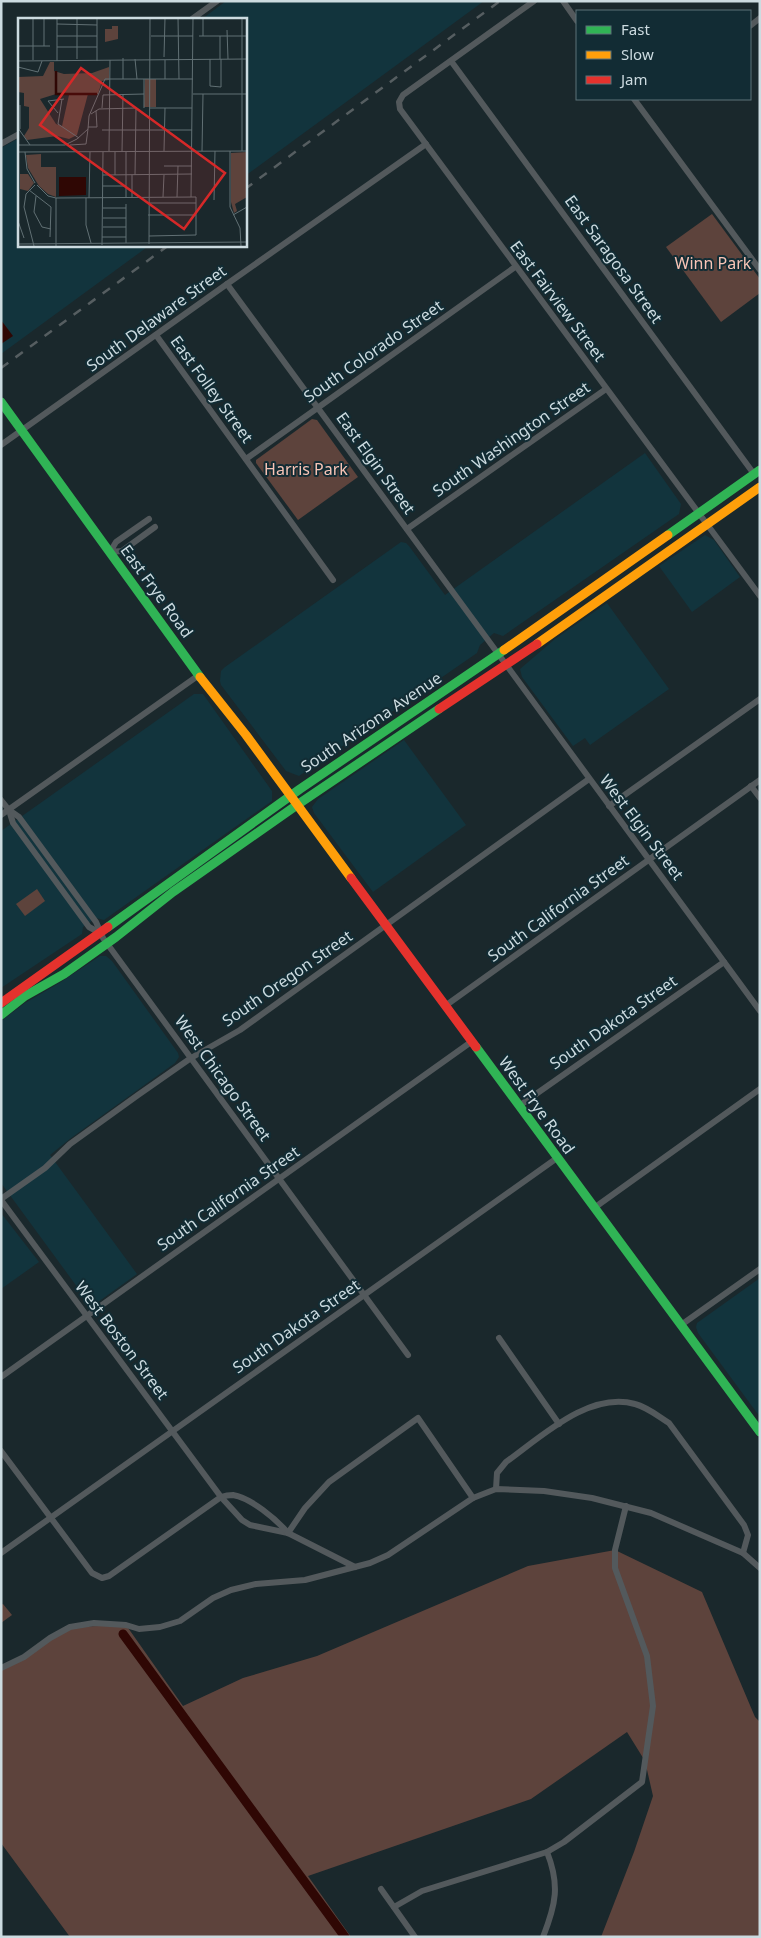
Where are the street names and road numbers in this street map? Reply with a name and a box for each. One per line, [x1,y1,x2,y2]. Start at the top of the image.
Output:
street label: East Saragosa Street [560,190,668,328]
street label: East Fairview Street [505,236,611,366]
street label: South Delaware Street [82,260,230,376]
street label: South Colorado Street [299,294,447,407]
street label: East Folley Street [166,331,258,447]
street label: South Washington Street [428,376,594,502]
street label: East Elgin Street [331,408,421,519]
street label: East Frye Road [116,540,198,642]
street label: South Arizona Avenue [296,667,446,777]
street label: West Elgin Street [595,770,689,884]
street label: South California Street [483,849,633,967]
street label: South Oregon Street [218,925,357,1031]
street label: South Dakota Street [545,970,681,1074]
street label: West Chicago Street [170,1011,276,1145]
street label: West Frye Road [494,1052,580,1158]
street label: South California Street [152,1140,304,1256]
street label: South Dakota Street [228,1274,364,1378]
street label: West Boston Street [70,1276,174,1404]

